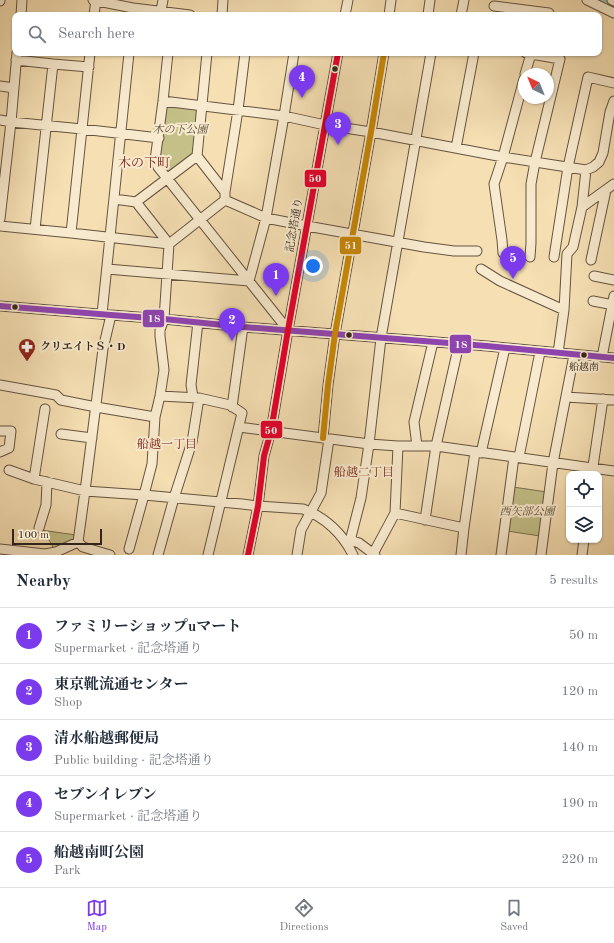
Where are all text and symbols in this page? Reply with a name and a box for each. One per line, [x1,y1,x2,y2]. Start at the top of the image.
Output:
search box [12,12,602,56]
icon: search [26,23,48,45]
text: Search here [58,27,135,42]
unlabelled marker [330,64,340,74]
pin: 4 [289,65,315,98]
north arrow [518,68,554,104]
pin: 3 [325,112,351,145]
park label: 木の下公園 [153,123,209,136]
district label: 木の下町 [118,156,170,170]
line badge: 50 [304,169,327,188]
text: 50 [309,174,321,185]
street label: 記念塔通り [283,197,305,253]
line badge: 51 [339,236,362,255]
text: 51 [345,241,357,252]
pin: 5 [500,246,526,279]
your location [303,256,323,276]
pin: 1 [263,263,289,296]
unlabelled marker [10,302,20,312]
pin: 2 [219,308,245,341]
line badge: 18 [142,309,165,328]
text: 18 [148,314,160,325]
unlabelled marker [344,330,354,340]
line badge: 18 [449,334,472,354]
pharmacy icon: クリエイトＳ・D [17,337,37,362]
text: 18 [455,340,467,351]
place label: クリエイトＳ・D [40,341,126,353]
marker: 船越南 [579,350,589,360]
place label: 船越南 [569,361,599,372]
line badge: 50 [260,420,283,439]
text: 50 [265,426,277,437]
district label: 船越一丁目 [137,437,197,451]
district label: 船越二丁目 [334,465,394,479]
map controls [566,471,602,543]
button: locate [566,471,602,507]
park label: 西矢部公園 [500,505,556,518]
button: layers [566,507,602,543]
scale bar [12,527,102,546]
text: 100 m [18,530,49,541]
text: Nearby [16,573,71,590]
text: 5 results [549,574,598,587]
text: ファミリーショップuマート [54,620,241,635]
text: 1 [25,629,33,642]
text: 50 m [569,629,598,642]
text: Supermarket · 記念塔通り [54,642,202,655]
text: 東京靴流通センター [54,678,188,693]
text: 2 [25,685,33,698]
text: 120 m [561,685,598,698]
text: Shop [54,696,82,709]
text: 清水船越郵便局 [54,732,159,747]
text: 3 [25,741,33,754]
text: 140 m [561,741,598,754]
text: Public building · 記念塔通り [54,754,214,767]
text: セブンイレブン [54,788,157,803]
text: 4 [25,797,33,810]
text: 190 m [561,797,598,810]
text: Supermarket · 記念塔通り [54,810,202,823]
text: 船越南町公園 [54,846,144,861]
text: 5 [25,853,33,866]
text: 220 m [561,853,598,866]
text: Park [54,864,81,877]
tab: Map [86,897,108,935]
tab: Directions [280,897,328,935]
tab: Saved [500,897,528,935]

